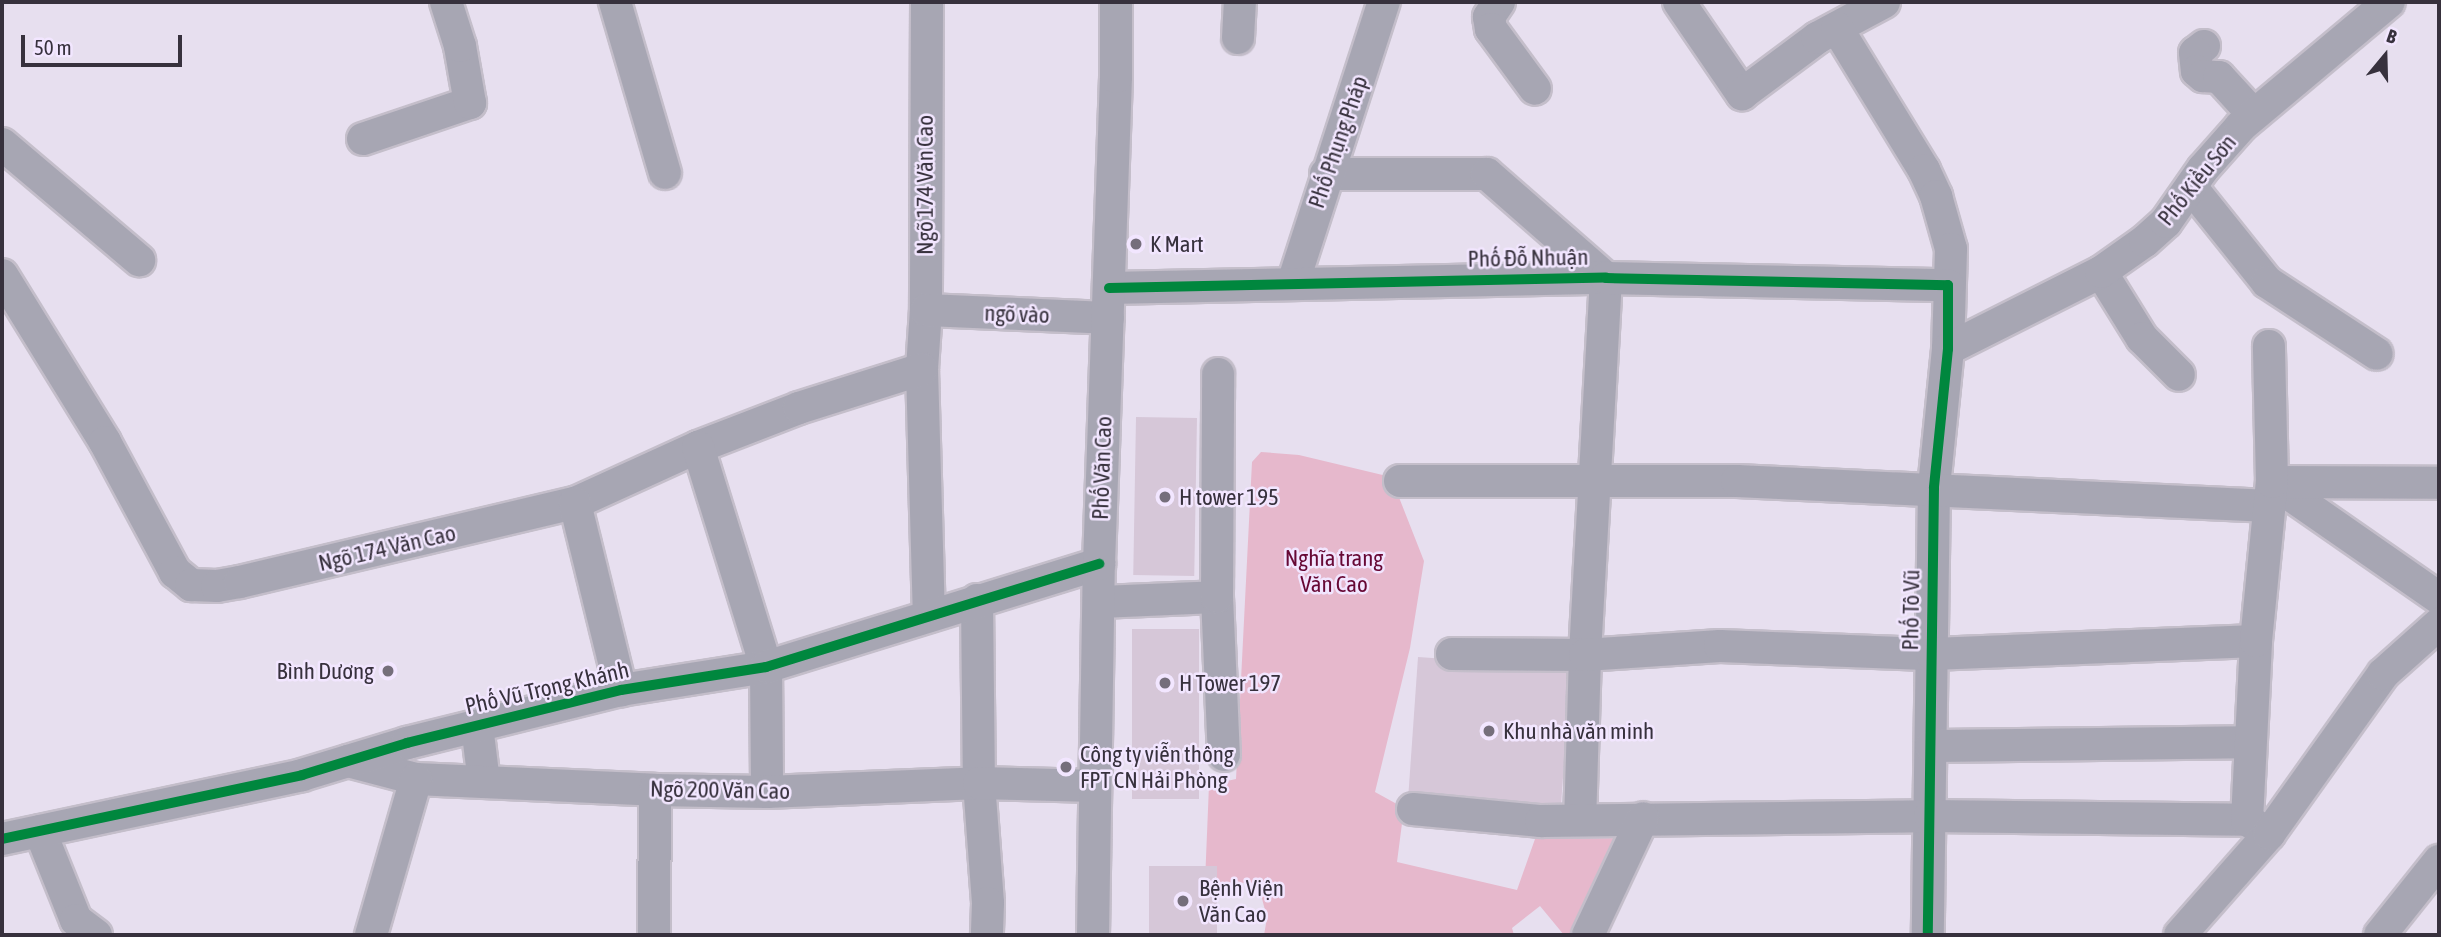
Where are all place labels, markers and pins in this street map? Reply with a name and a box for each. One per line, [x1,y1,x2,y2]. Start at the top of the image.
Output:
place label: K Mart [1150,230,1204,258]
marker: K Mart [1128,236,1144,252]
place label: H tower 195 [1179,483,1279,511]
marker: H tower 195 [1157,489,1173,505]
place label: Bình Dương [277,657,374,685]
marker: Bình Dương [380,663,396,679]
place label: H Tower 197 [1179,669,1281,697]
marker: H Tower 197 [1157,675,1173,691]
place label: Khu nhà văn minh [1503,717,1654,745]
marker: Khu nhà văn minh [1481,723,1497,739]
place label: Công ty viễn thông FPT CN Hải Phòng [1080,740,1234,794]
marker: Công ty viễn thông FPT CN Hải Phòng [1058,759,1074,775]
place label: Bệnh Viện Văn Cao [1199,874,1284,928]
marker: Bệnh Viện Văn Cao [1173,891,1193,911]

